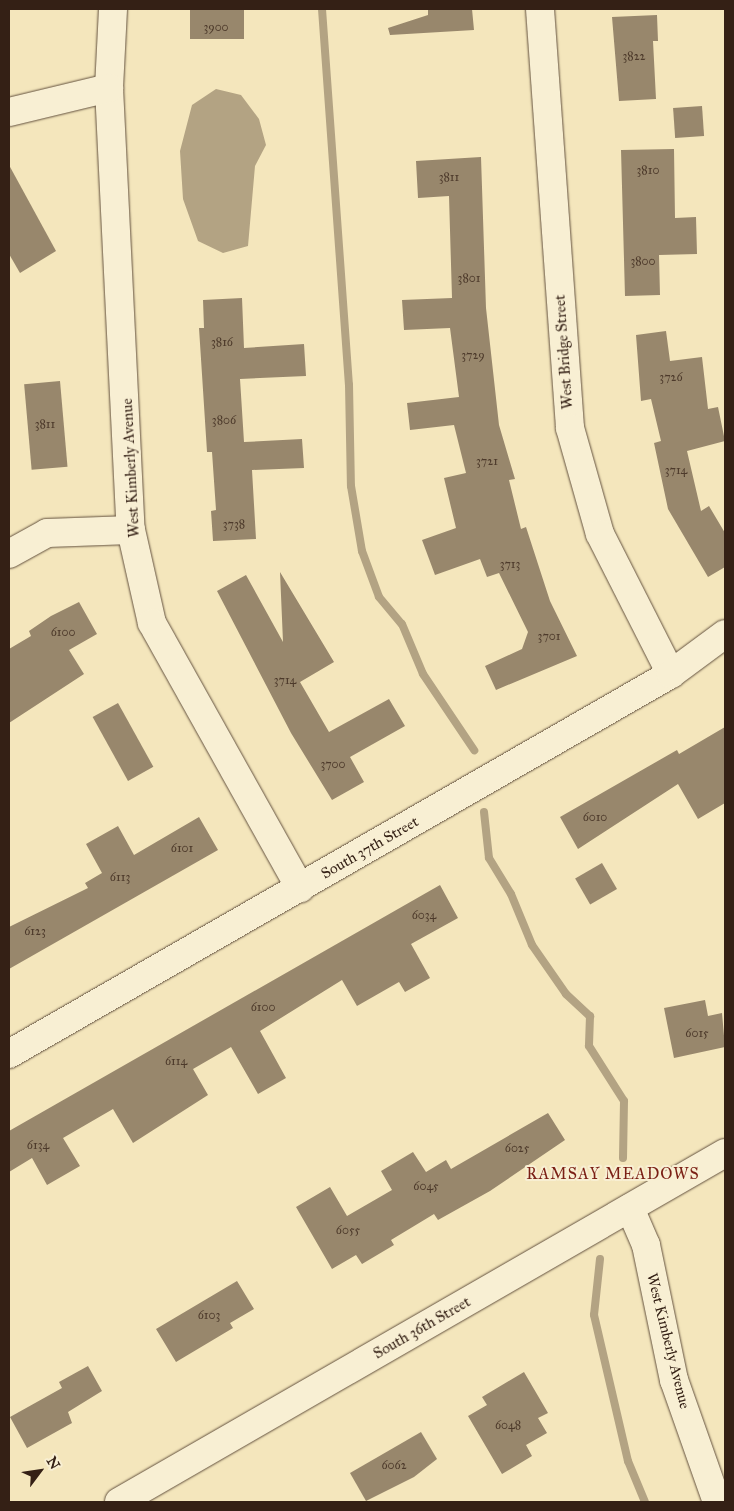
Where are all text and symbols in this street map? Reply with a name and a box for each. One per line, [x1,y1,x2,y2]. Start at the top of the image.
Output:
house number: 3900 [203,21,229,35]
house number: 3822 [623,50,645,64]
house number: 3810 [637,164,659,178]
house number: 3811 [439,171,459,185]
house number: 3800 [630,255,656,269]
house number: 3801 [458,272,480,286]
street label: West Bridge Street [551,294,577,410]
house number: 3816 [211,336,233,350]
house number: 3729 [461,349,485,363]
house number: 3726 [659,371,683,385]
street label: West Kimberly Avenue [118,398,144,538]
house number: 3806 [212,414,236,428]
house number: 3811 [35,418,55,432]
house number: 3721 [476,455,498,469]
house number: 3714 [665,464,687,478]
house number: 3738 [223,518,245,532]
house number: 3713 [500,558,520,572]
house number: 6100 [51,626,75,640]
house number: 3701 [538,630,560,644]
house number: 3714 [274,674,296,688]
house number: 3700 [320,758,346,772]
house number: 6010 [583,811,607,825]
street label: South 37th Street [318,813,422,883]
house number: 6101 [171,842,193,856]
house number: 6113 [110,871,130,885]
house number: 6034 [412,909,436,923]
house number: 6123 [24,925,46,939]
house number: 6100 [251,1001,275,1015]
house number: 6015 [685,1027,709,1041]
house number: 6114 [165,1055,187,1069]
house number: 6134 [27,1139,49,1153]
house number: 6025 [505,1142,529,1156]
district label: RAMSAY MEADOWS [525,1164,701,1184]
house number: 6045 [413,1180,439,1194]
house number: 6055 [336,1224,360,1238]
street label: West Kimberly Avenue [642,1271,694,1411]
street label: South 36th Street [370,1293,474,1363]
house number: 6103 [198,1309,220,1323]
house number: 6048 [495,1419,521,1433]
north arrow [15,1446,65,1496]
text: N [43,1454,64,1472]
house number: 6062 [381,1459,407,1473]

